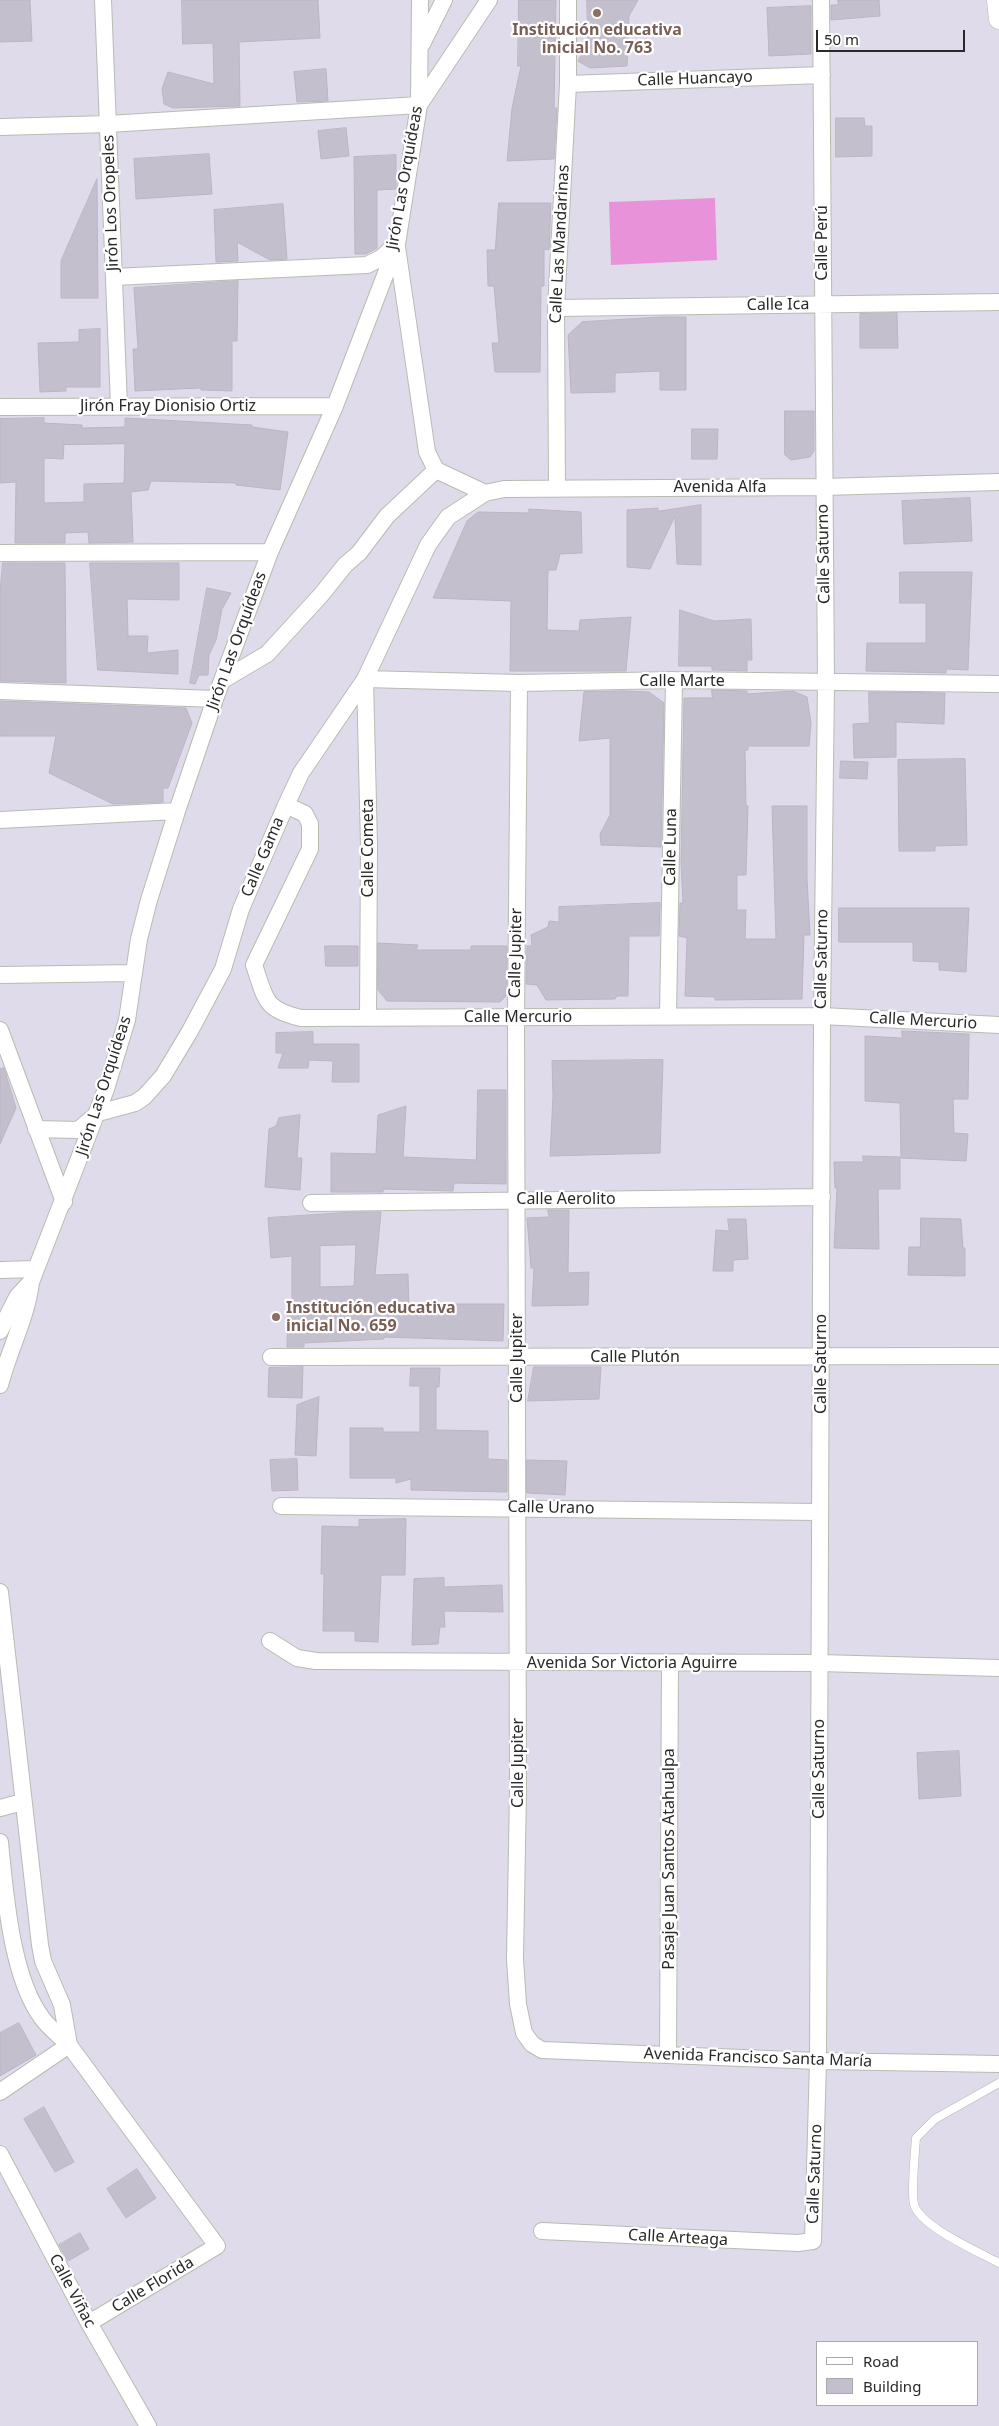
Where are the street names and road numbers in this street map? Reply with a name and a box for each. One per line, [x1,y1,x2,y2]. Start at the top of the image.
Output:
street label: Calle Huancayo [637,67,753,91]
street label: Jirón Las Orquídeas [383,105,427,251]
street label: Jirón Los Oropeles [99,134,123,272]
street label: Calle Las Mandarinas [546,164,574,324]
street label: Calle Perú [812,205,832,281]
street label: Calle Ica [747,295,809,315]
street label: Jirón Fray Dionisio Ortiz [80,396,256,416]
street label: Avenida Alfa [673,477,767,497]
street label: Calle Saturno [814,504,834,604]
street label: Jirón Las Orquídeas [203,569,271,713]
street label: Calle Marte [639,671,725,691]
street label: Calle Cometa [358,798,378,898]
street label: Calle Luna [661,808,681,886]
street label: Calle Gama [238,814,288,900]
street label: Calle Jupiter [506,908,526,998]
street label: Calle Saturno [812,909,832,1009]
street label: Calle Mercurio [464,1007,572,1027]
street label: Calle Mercurio [868,1009,978,1033]
street label: Jirón Las Orquídeas [72,1014,136,1158]
street label: Calle Aerolito [516,1189,616,1209]
street label: Calle Jupiter [507,1313,527,1403]
street label: Calle Saturno [811,1314,831,1414]
street label: Calle Plutón [590,1347,680,1367]
street label: Calle Urano [507,1498,595,1518]
street label: Avenida Sor Victoria Aguirre [527,1653,737,1673]
street label: Calle Jupiter [508,1718,528,1808]
street label: Calle Saturno [809,1719,829,1819]
street label: Pasaje Juan Santos Atahualpa [659,1748,679,1970]
street label: Avenida Francisco Santa María [643,2044,873,2072]
street label: Calle Saturno [804,2124,826,2224]
street label: Calle Arteaga [628,2226,728,2250]
street label: Calle Viñac [45,2251,99,2331]
street label: Calle Florida [109,2253,197,2317]

